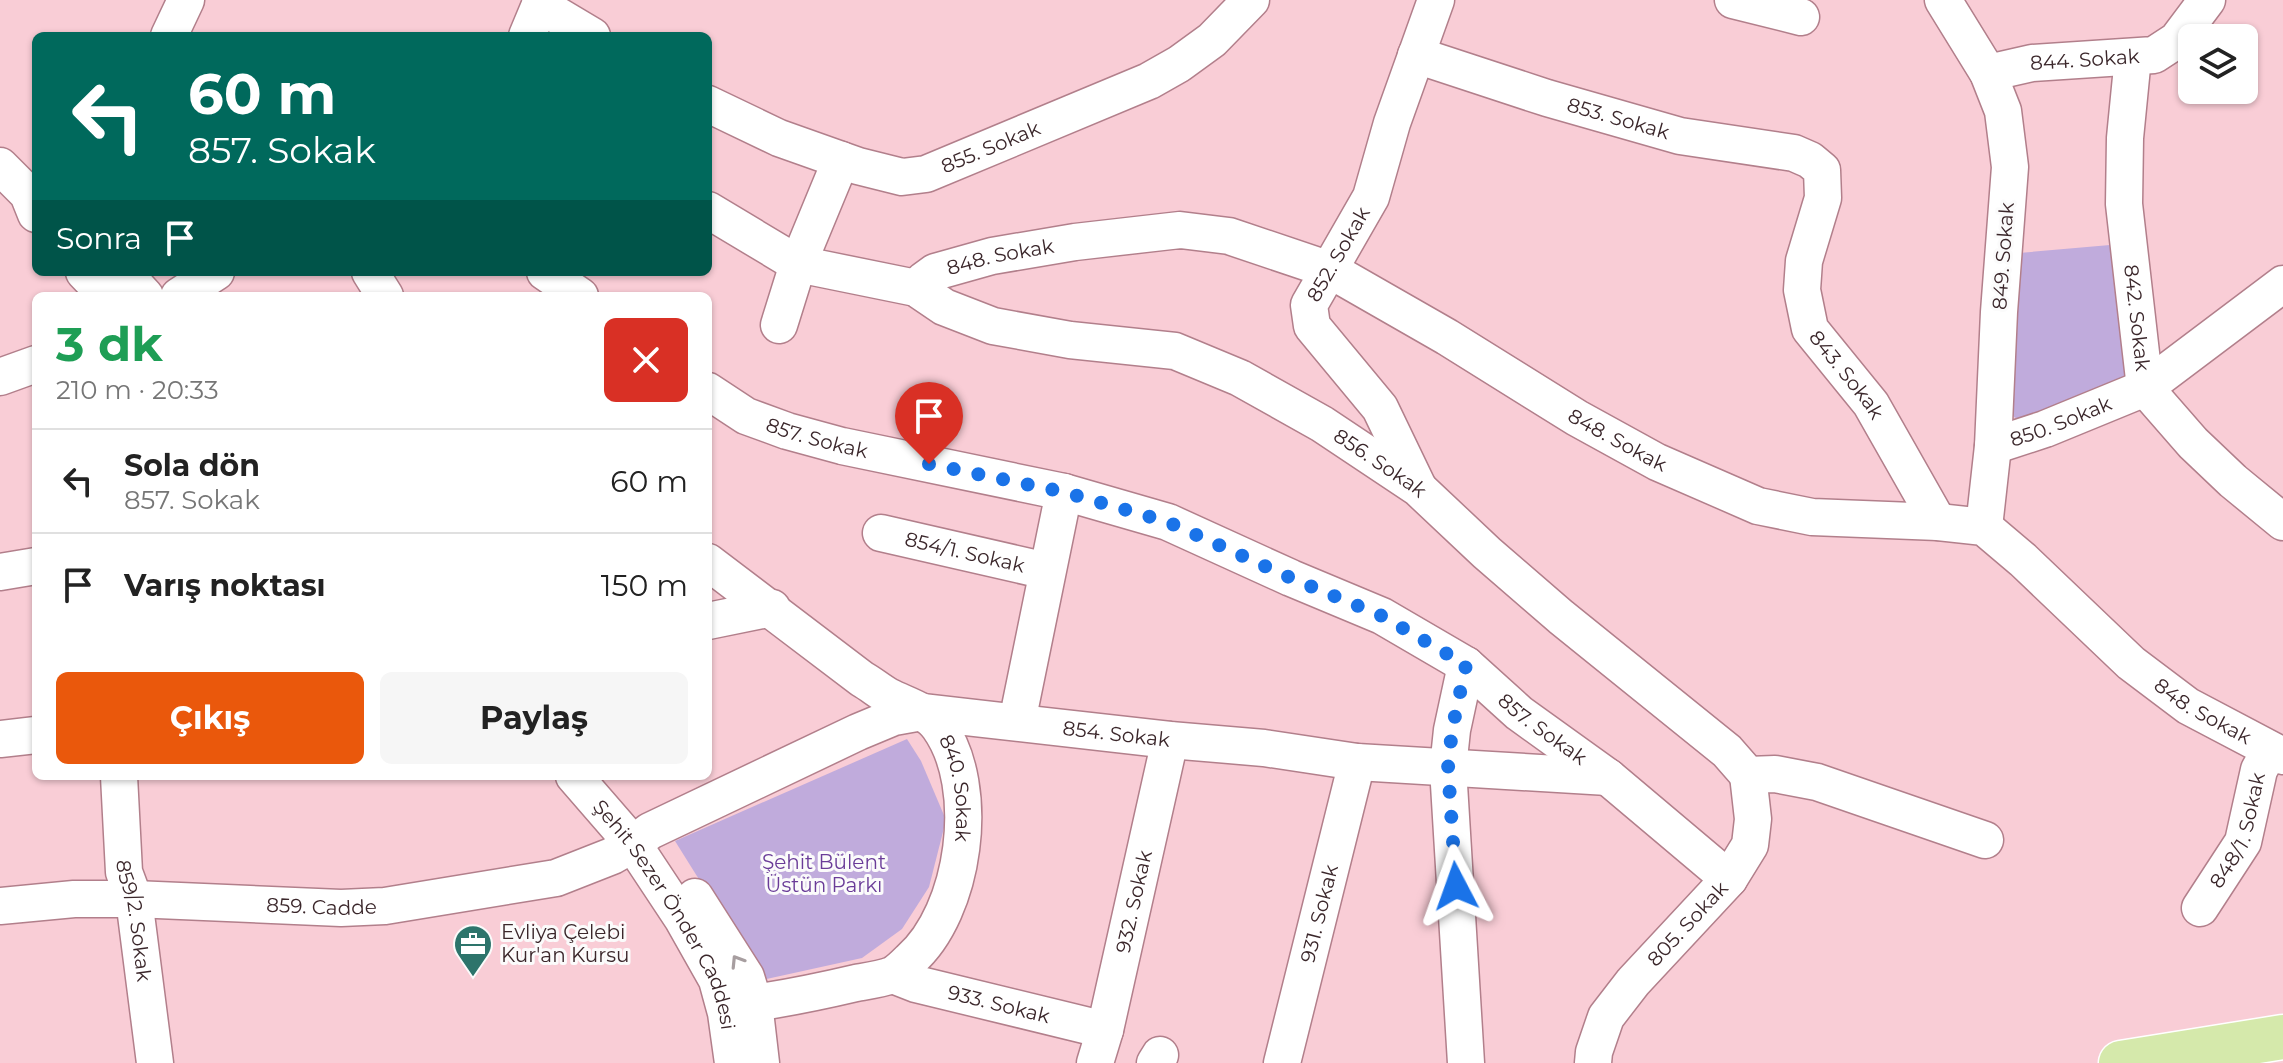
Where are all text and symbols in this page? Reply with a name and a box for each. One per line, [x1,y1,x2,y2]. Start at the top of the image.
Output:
map controls [2178,24,2258,104]
button: layers [2178,24,2258,104]
street label: 844. Sokak [2029,44,2140,75]
text: 60 m [188,60,336,128]
icon: left [56,64,160,168]
street label: 853. Sokak [1564,92,1672,144]
street label: 855. Sokak [937,116,1044,178]
text: 857. Sokak [188,128,376,172]
street label: 849. Sokak [1987,201,2019,311]
street label: 852. Sokak [1302,202,1375,306]
icon: arrive [158,216,202,260]
text: Sonra [56,220,142,257]
street label: 848. Sokak [944,234,1056,280]
street label: 842. Sokak [2119,263,2155,373]
text: 3 dk [56,315,163,373]
button: close [604,318,688,402]
street label: 843. Sokak [1804,326,1889,423]
text: 210 m · 20:33 [56,374,219,406]
pin [895,382,963,464]
street label: 850. Sokak [2007,391,2115,452]
icon: arrive [907,394,951,438]
street label: 848. Sokak [1563,403,1670,477]
street label: 857. Sokak [763,412,870,463]
street label: 856. Sokak [1329,423,1432,502]
text: Sola dön [124,447,260,484]
icon: left [56,459,100,503]
text: 60 m [610,463,688,500]
text: 857. Sokak [124,484,260,516]
street label: 854/1. Sokak [903,527,1027,578]
icon: arrive [56,563,100,607]
text: Varış noktası [124,567,326,604]
text: 150 m [601,567,688,604]
button: Çıkış [56,672,364,764]
button: Paylaş [380,672,688,764]
street label: 848. Sokak [2150,673,2256,749]
street label: 857. Sokak [1493,688,1591,770]
street label: 854. Sokak [1062,716,1171,752]
street label: 840. Sokak [934,731,975,843]
street label: 848/1. Sokak [2204,770,2270,893]
street label: Şehit Sezer Önder Caddesi [588,795,740,1031]
position arrow [1414,844,1498,928]
street label: 932. Sokak [1111,848,1157,955]
park label: Şehit Bülent Üstün Parkı [762,850,886,897]
street label: 859/2. Sokak [111,859,156,983]
street label: 931. Sokak [1295,862,1343,965]
street label: 805. Sokak [1642,876,1733,971]
street label: 859. Cadde [266,893,377,920]
place label: Evliya Çelebi Kur'an Kursu [501,920,629,967]
office icon: Evliya Çelebi Kur'an Kursu [452,923,494,978]
one-way arrow [731,955,746,970]
street label: 933. Sokak [945,980,1052,1028]

